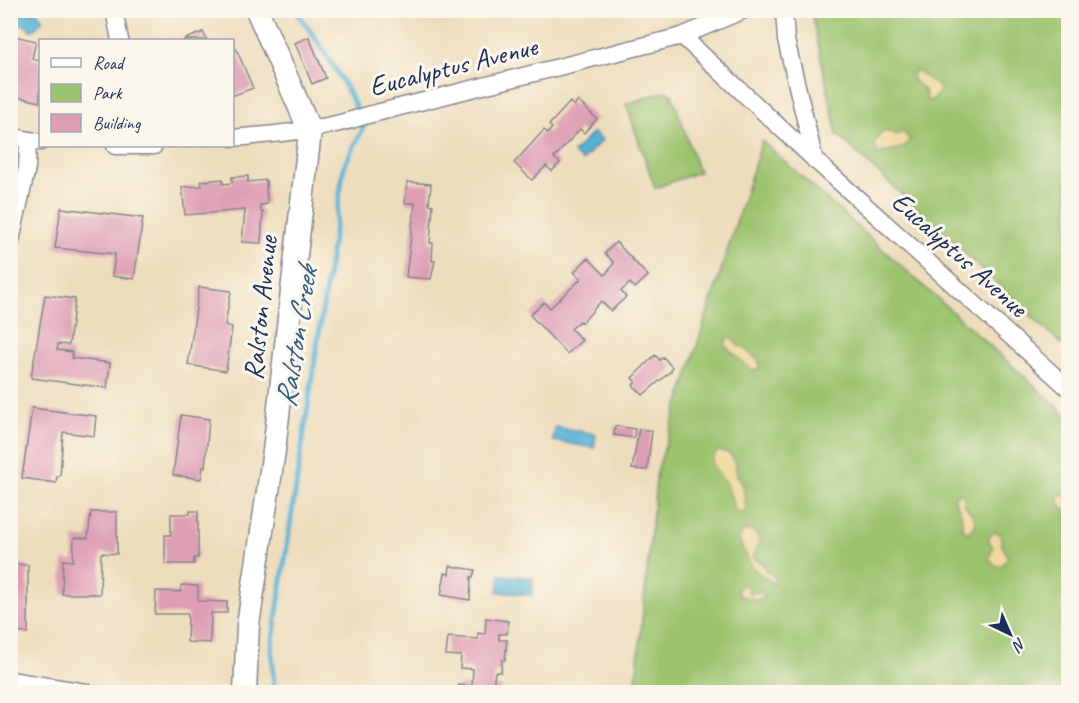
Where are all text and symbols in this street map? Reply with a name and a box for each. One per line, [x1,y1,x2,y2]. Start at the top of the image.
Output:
street label: Eucalyptus Avenue [366,28,542,104]
legend [39,39,234,147]
text: Road [93,52,126,74]
text: Park [93,82,123,104]
text: Building [93,112,142,134]
street label: Eucalyptus Avenue [885,184,1037,326]
street label: Ralston Avenue [235,233,285,382]
water label: Ralston Creek [266,258,327,410]
north arrow [980,604,1040,664]
text: N [1007,633,1030,657]

